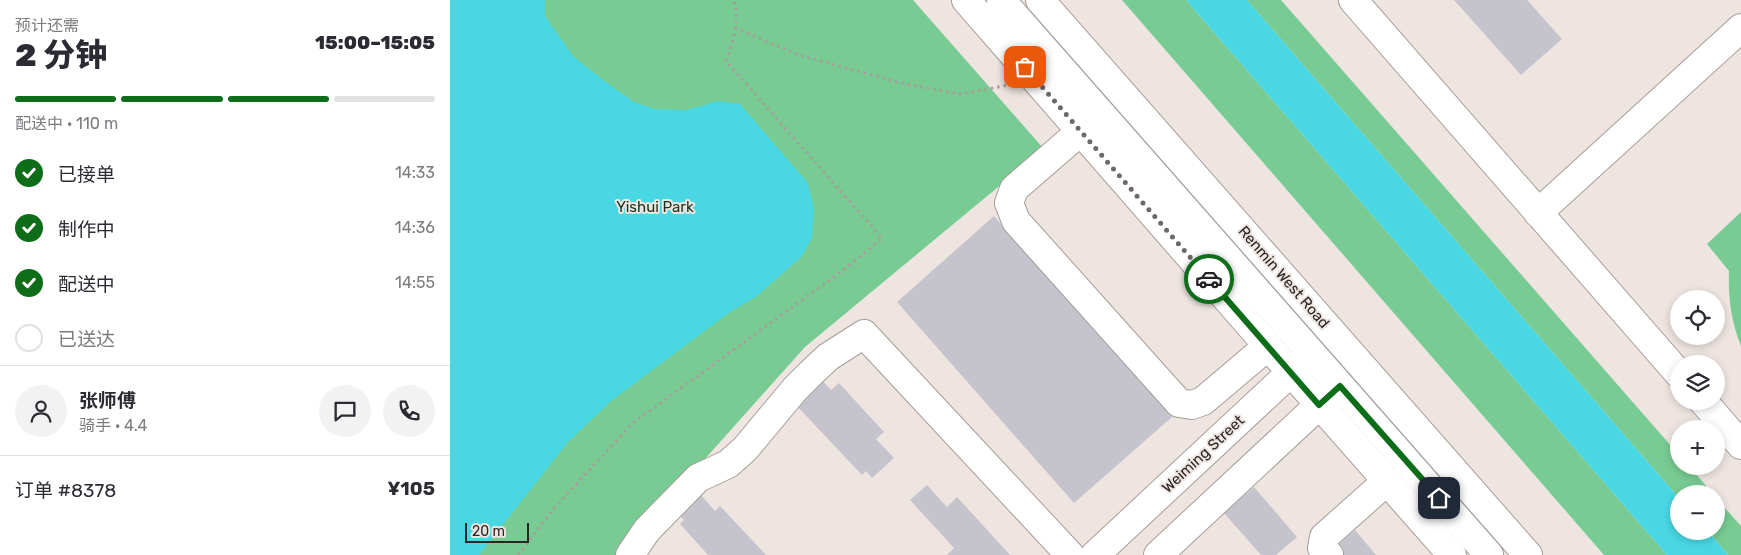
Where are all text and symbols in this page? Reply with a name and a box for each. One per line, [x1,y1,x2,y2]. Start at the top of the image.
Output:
text: 预计还需 [15,16,79,35]
text: 15:00–15:05 [315,31,435,54]
text: 2 分钟 [15,36,107,74]
pin [1004,46,1046,88]
icon: bag [1011,53,1039,81]
text: 配送中 · 110 m [15,114,118,133]
icon: check [15,159,43,187]
text: 已接单 [58,163,115,186]
text: 14:33 [395,163,435,182]
park label: Yishui Park [616,198,694,216]
icon: check [15,214,43,242]
text: 制作中 [58,218,115,241]
text: 14:36 [395,218,435,237]
street label: Renmin West Road [1235,222,1333,332]
courier [1184,254,1234,304]
icon: car [1195,265,1223,293]
icon: check [15,269,43,297]
text: 配送中 [58,273,115,296]
text: 14:55 [395,273,435,292]
map controls [1670,290,1725,540]
button: locate [1670,290,1725,345]
text: 已送达 [58,328,115,351]
button: layers [1670,355,1725,410]
button: person [15,385,67,437]
button: chat [319,385,371,437]
button: phone [383,385,435,437]
text: 张师傅 [79,389,136,412]
street label: Weiming Street [1158,411,1248,497]
text: 骑手 · 4.4 [79,416,148,435]
button: + [1670,420,1725,475]
text: ¥105 [387,477,435,500]
pin [1418,477,1460,519]
text: 订单 #8378 [15,479,116,502]
icon: home [1425,484,1453,512]
button: − [1670,485,1725,540]
scale bar [465,520,529,543]
text: 20 m [472,523,505,540]

